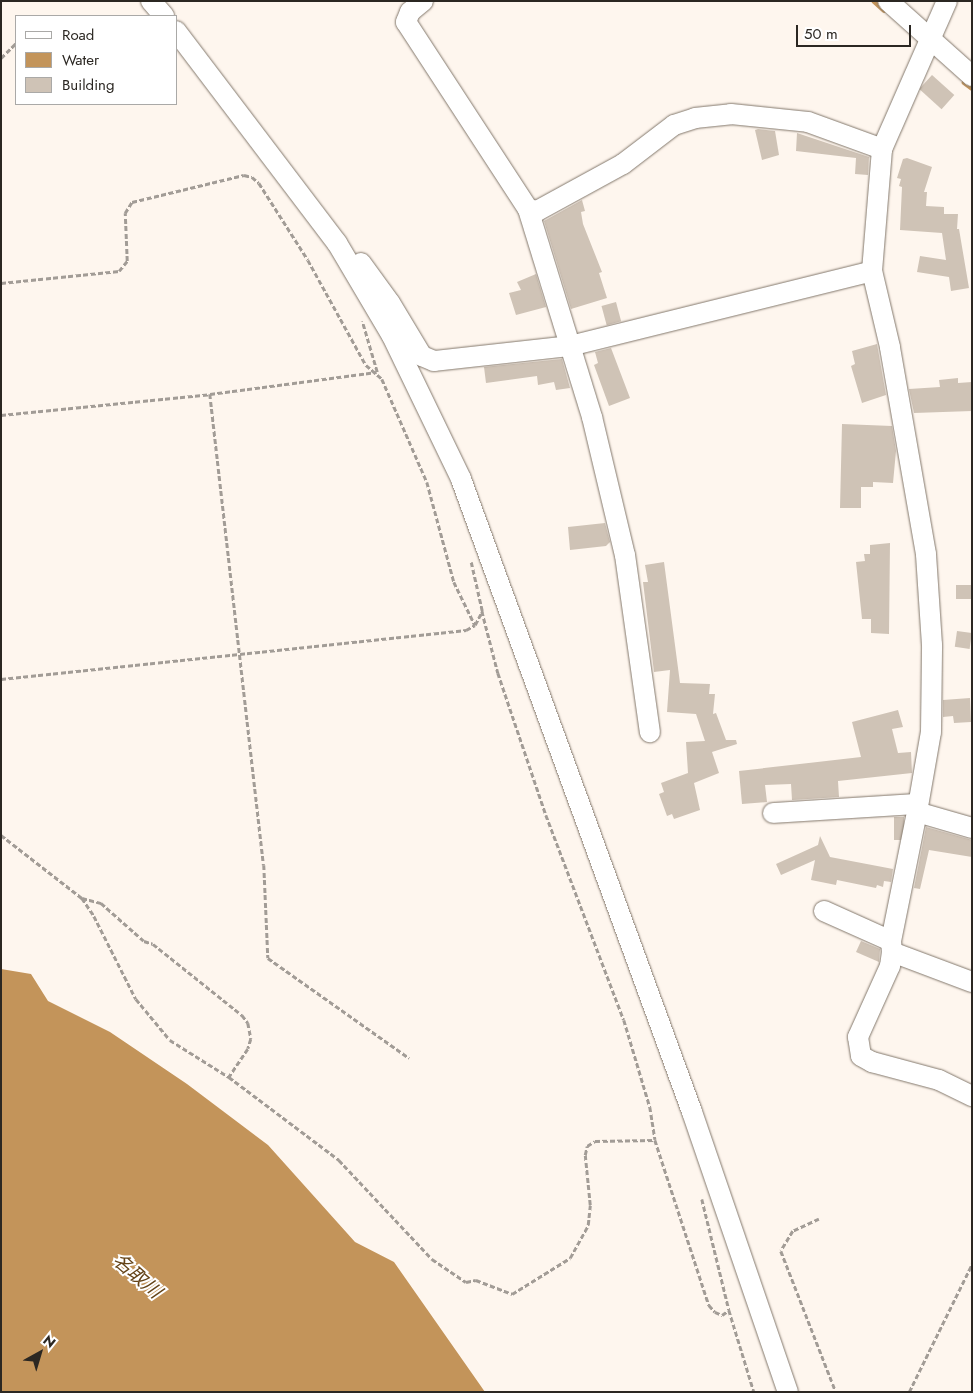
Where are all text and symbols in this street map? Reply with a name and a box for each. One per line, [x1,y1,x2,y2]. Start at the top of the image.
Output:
legend [15,15,178,105]
scale bar [798,15,913,47]
text: 50 m [804,23,838,45]
text: Road [62,24,94,46]
text: Water [62,49,99,71]
text: Building [62,74,114,96]
water label: 名取川 [108,1249,166,1303]
north arrow [15,1328,65,1378]
text: N [39,1330,60,1353]

